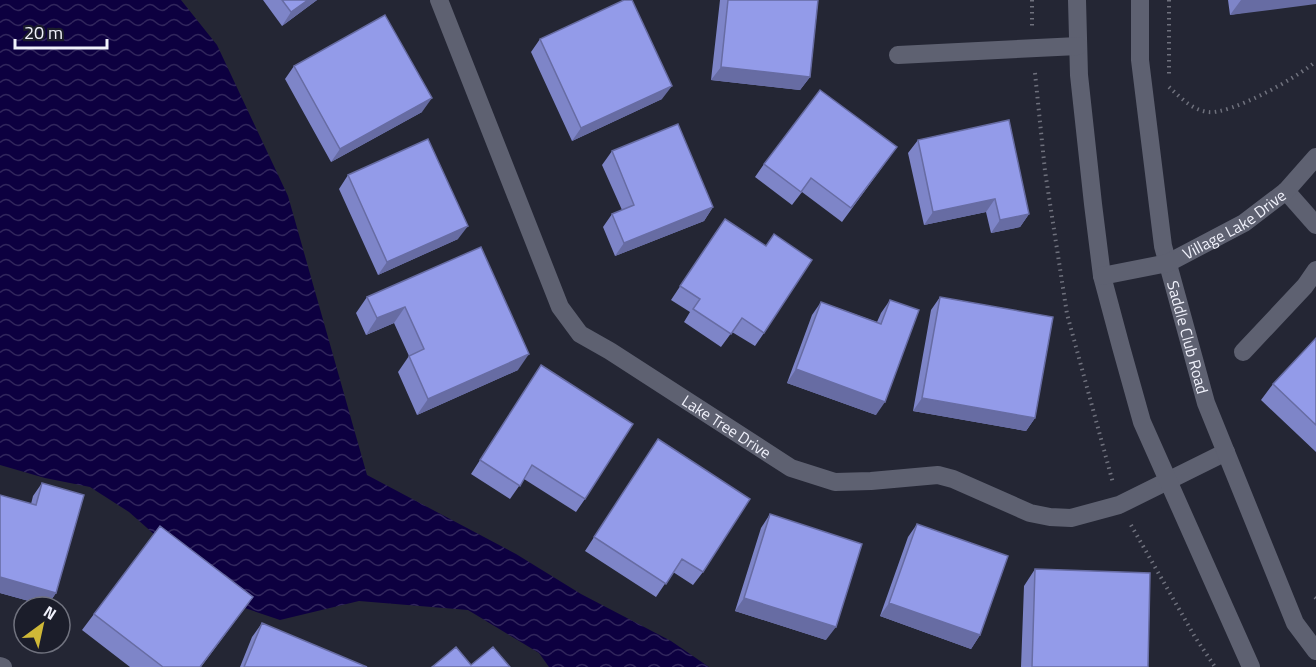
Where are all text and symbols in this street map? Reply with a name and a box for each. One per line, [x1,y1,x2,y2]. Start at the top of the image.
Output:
scale bar [15,12,106,50]
text: 20 m [24,19,63,46]
street label: Village Lake Drive [1178,183,1291,265]
street label: Saddle Club Road [1161,278,1215,397]
street label: Lake Tree Drive [677,389,776,464]
north arrow [12,595,72,655]
text: N [39,599,61,626]

